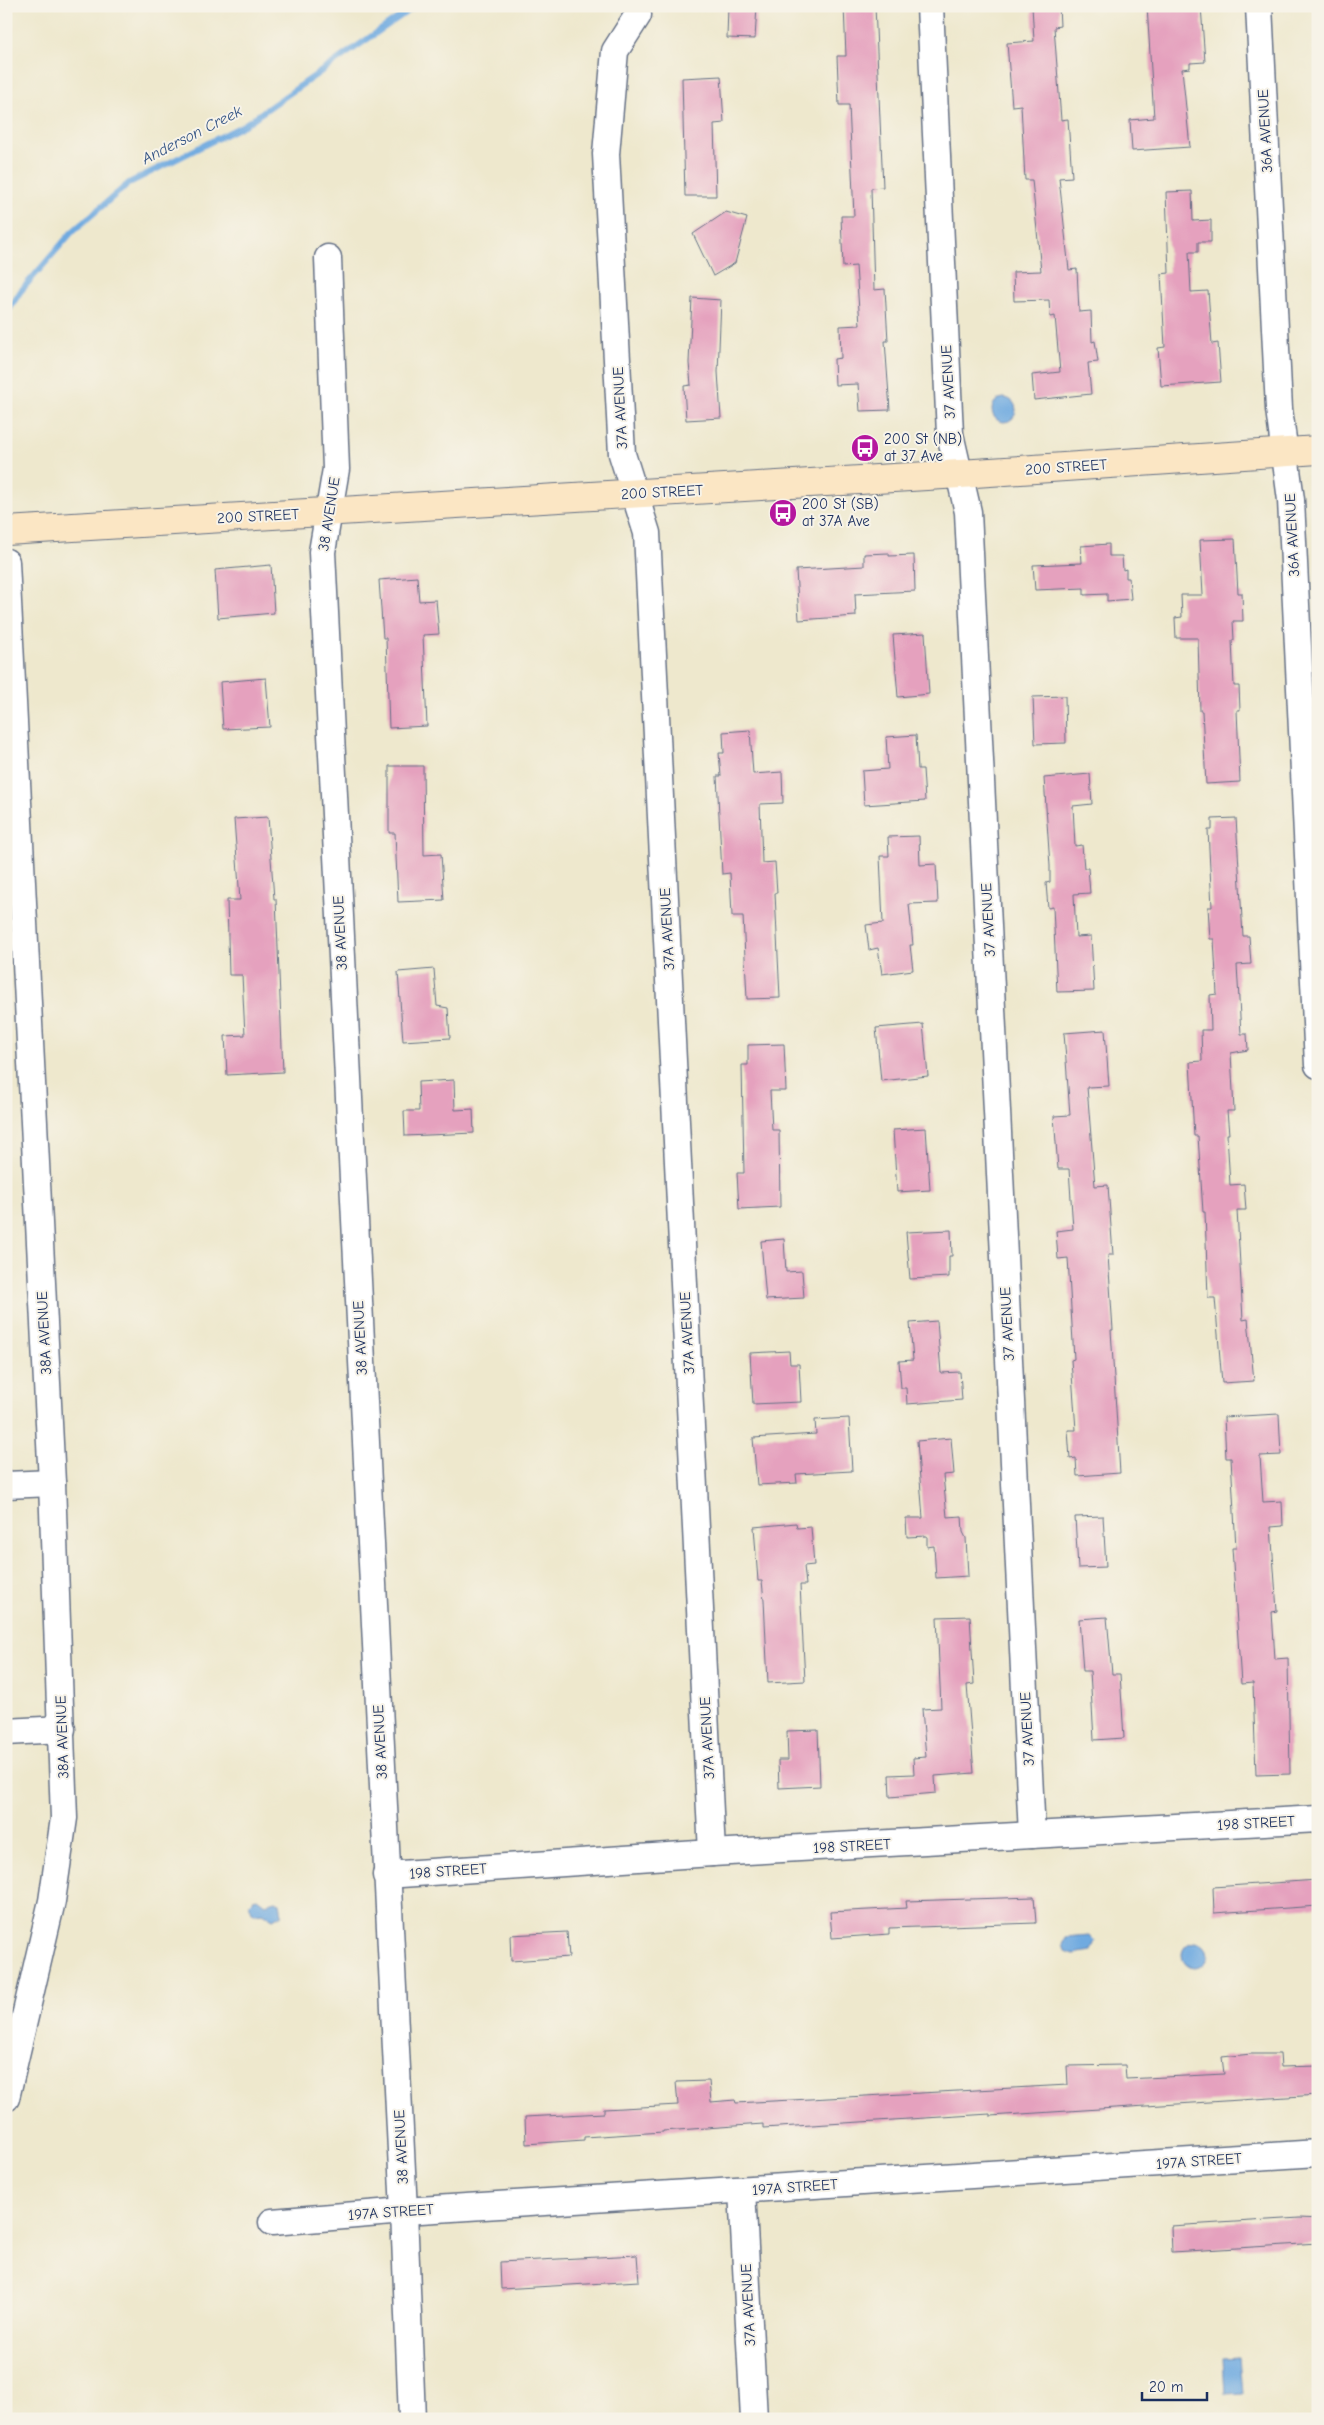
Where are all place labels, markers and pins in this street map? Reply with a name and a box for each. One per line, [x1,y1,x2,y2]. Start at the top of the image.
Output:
place label: 200 St (NB) at 37 Ave [884,430,962,465]
bus stop icon: 200 St (NB) at 37 Ave [850,433,880,463]
place label: 200 St (SB) at 37A Ave [802,495,879,530]
bus stop icon: 200 St (SB) at 37A Ave [768,498,798,528]

